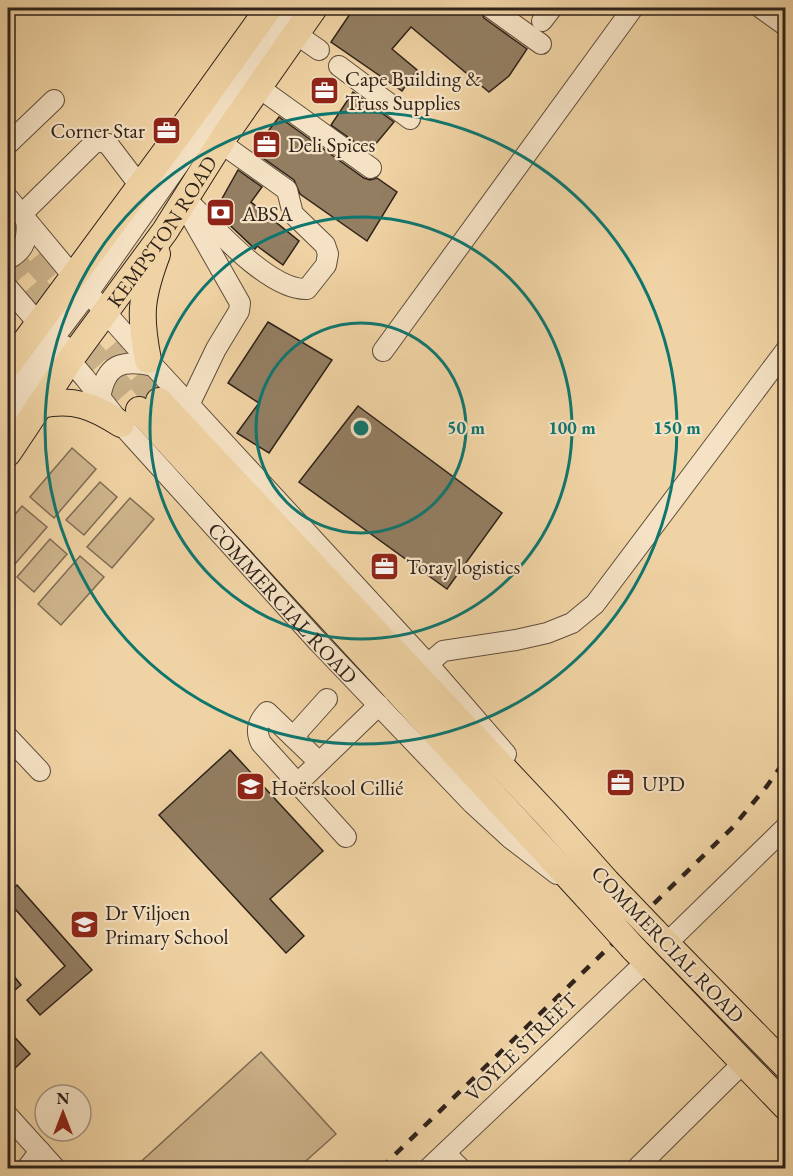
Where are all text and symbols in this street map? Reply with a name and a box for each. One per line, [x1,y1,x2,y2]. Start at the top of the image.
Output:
place label: Cape Building & Truss Supplies [345,65,481,116]
office icon: Cape Building & Truss Supplies [308,74,340,106]
office icon: Corner Star [150,114,182,146]
place label: Corner Star [50,117,145,144]
office icon: Deli Spices [251,128,283,160]
place label: Deli Spices [288,131,376,158]
street label: KEMPSTON ROAD [100,150,223,312]
bank icon: ABSA [205,197,237,229]
place label: ABSA [241,200,294,227]
text: 50 m [447,416,485,439]
text: 100 m [548,416,596,439]
text: 150 m [653,416,701,439]
centre of rings [351,418,371,438]
street label: COMMERCIAL ROAD [202,516,364,689]
office icon: Toray logistics [369,550,401,582]
place label: Toray logistics [406,553,521,580]
office icon: UPD [605,767,637,799]
place label: UPD [642,770,685,797]
school or university icon: Hoërskool Cillié [234,771,266,803]
place label: Hoërskool Cillié [271,774,403,801]
street label: COMMERCIAL ROAD [586,859,751,1029]
place label: Dr Viljoen Primary School [105,899,229,950]
school or university icon: Dr Viljoen Primary School [68,908,100,940]
street label: VOYLE STREET [459,986,584,1107]
north arrow [33,1083,93,1143]
text: N [57,1088,70,1109]

